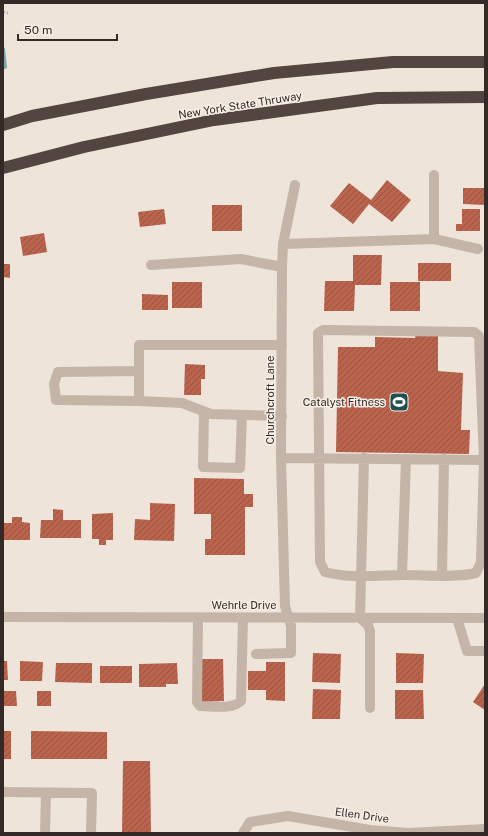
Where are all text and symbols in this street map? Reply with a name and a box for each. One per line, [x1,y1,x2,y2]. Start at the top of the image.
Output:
scale bar [18,16,117,42]
text: 50 m [24,23,52,37]
street label: New York State Thruway [177,89,303,121]
street label: Churchcroft Lane [264,356,276,444]
sports icon: Catalyst Fitness [388,391,410,413]
place label: Catalyst Fitness [303,396,385,408]
street label: Wehrle Drive [211,599,277,611]
street label: Ellen Drive [334,805,390,825]

